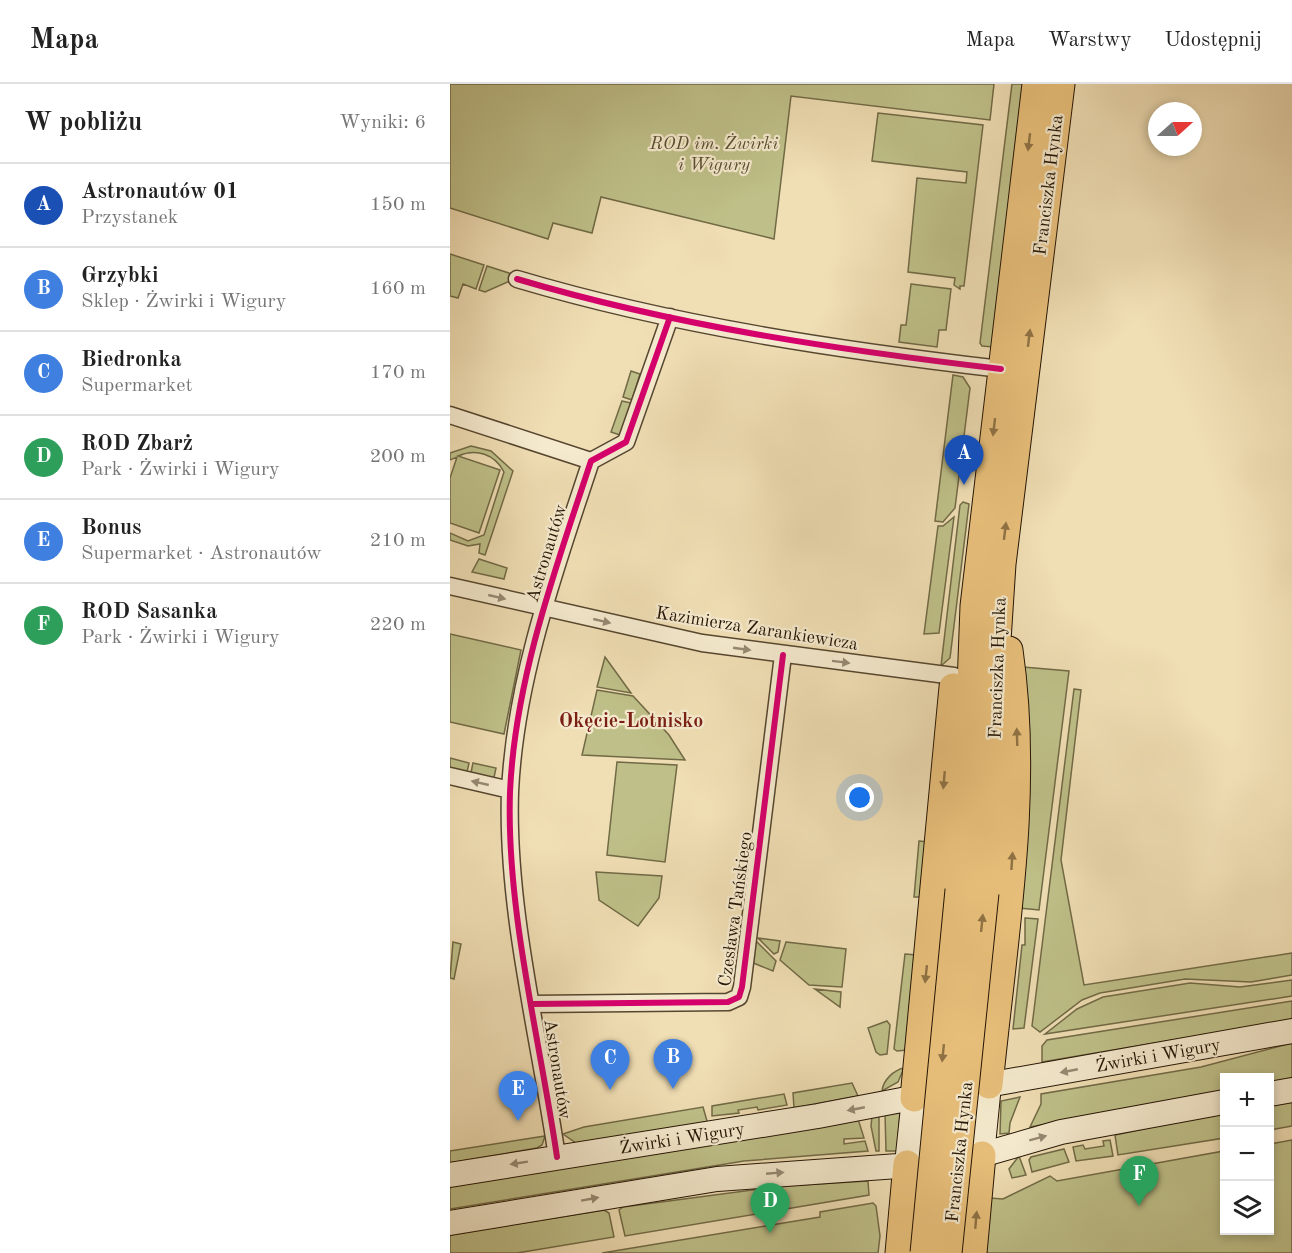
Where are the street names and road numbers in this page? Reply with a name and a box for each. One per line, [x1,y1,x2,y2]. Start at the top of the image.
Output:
street label: Franciszka Hynka [1031,114,1067,256]
street label: Astronautów [524,502,570,604]
street label: Franciszka Hynka [987,597,1009,739]
street label: Kazimierza Zarankiewicza [654,604,859,654]
street label: Czesława Tańskiego [716,830,756,988]
street label: Astronautów [540,1018,574,1121]
street label: Żwirki i Wigury [1094,1033,1223,1076]
street label: Franciszka Hynka [944,1081,976,1223]
street label: Żwirki i Wigury [618,1117,747,1158]

